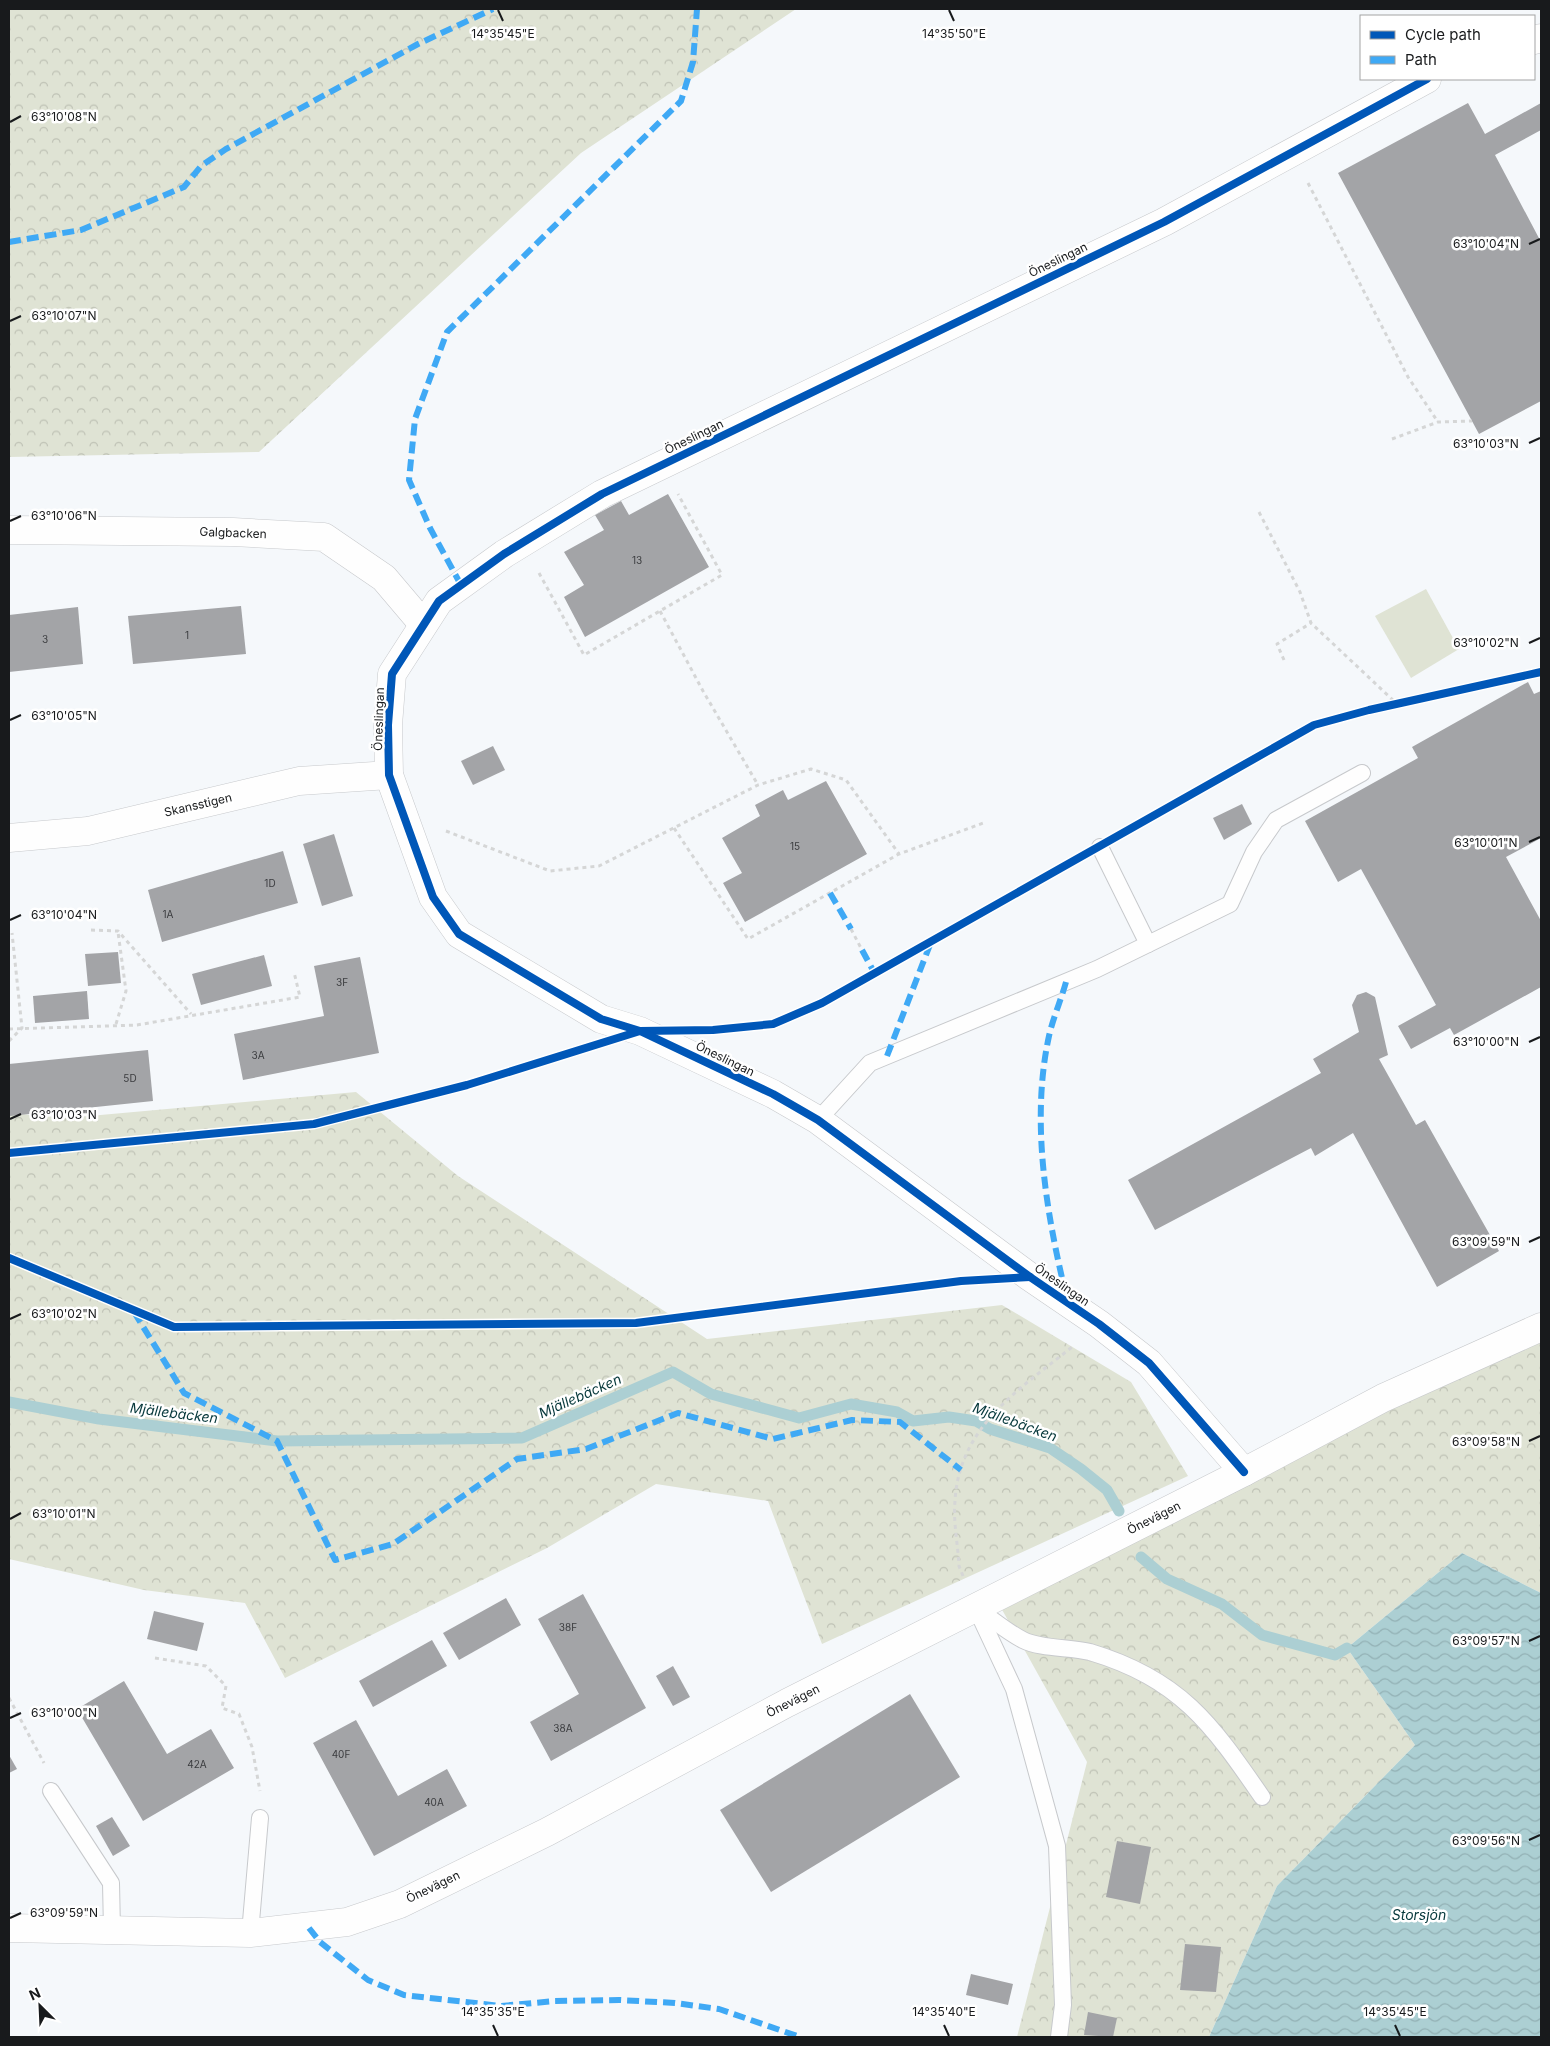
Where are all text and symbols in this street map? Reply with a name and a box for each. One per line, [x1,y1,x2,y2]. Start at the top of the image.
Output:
legend [1360,15,1535,80]
text: Cycle path [1405,25,1481,44]
text: 14°35'45"E [471,26,535,41]
text: 14°35'50"E [922,26,986,41]
text: Path [1405,50,1437,69]
text: 63°10'08"N [31,109,97,124]
text: 63°10'04"N [1453,236,1519,251]
street label: Öneslingan [1026,239,1090,280]
text: 63°10'07"N [32,308,96,323]
street label: Öneslingan [662,416,726,457]
text: 63°10'03"N [1453,436,1519,451]
text: 63°10'06"N [31,508,97,523]
street label: Galgbacken [199,524,267,541]
house number: 13 [632,554,642,566]
house number: 1 [185,629,189,641]
house number: 3 [42,633,48,645]
text: 63°10'02"N [1453,635,1519,650]
street label: Öneslingan [370,687,387,751]
text: 63°10'05"N [31,708,97,723]
street label: Skansstigen [163,789,233,820]
text: 63°10'01"N [1454,835,1518,850]
house number: 15 [790,840,800,852]
house number: 1D [264,877,276,889]
text: 63°10'04"N [31,907,97,922]
house number: 1A [163,908,174,920]
house number: 3F [336,976,348,988]
text: 63°10'00"N [1453,1034,1519,1049]
street label: Öneslingan [693,1038,757,1079]
house number: 3A [251,1049,265,1061]
house number: 5D [123,1072,137,1084]
text: 63°10'03"N [31,1107,97,1122]
text: 63°09'59"N [1452,1234,1520,1249]
street label: Öneslingan [1032,1260,1093,1309]
text: 63°10'02"N [31,1306,97,1321]
water label: Mjällebäcken [536,1370,624,1421]
water label: Mjällebäcken [971,1398,1060,1445]
water label: Mjällebäcken [129,1399,219,1426]
text: 63°09'58"N [1452,1434,1520,1449]
street label: Önevägen [1125,1498,1183,1537]
text: 63°10'01"N [32,1506,96,1521]
house number: 38F [559,1621,577,1633]
text: 63°09'57"N [1452,1633,1520,1648]
street label: Önevägen [764,1681,822,1720]
text: 63°10'00"N [31,1705,97,1720]
house number: 38A [553,1722,573,1734]
house number: 40F [332,1748,350,1760]
house number: 42A [187,1758,207,1770]
house number: 40A [424,1796,444,1808]
text: 63°09'56"N [1452,1833,1520,1848]
street label: Önevägen [403,1867,462,1906]
text: 63°09'59"N [30,1905,98,1920]
water label: Storsjön [1392,1906,1446,1923]
north arrow [15,1981,65,2031]
text: N [26,1984,43,2004]
text: 14°35'35"E [461,2004,525,2019]
text: 14°35'40"E [912,2004,976,2019]
text: 14°35'45"E [1363,2004,1427,2019]

